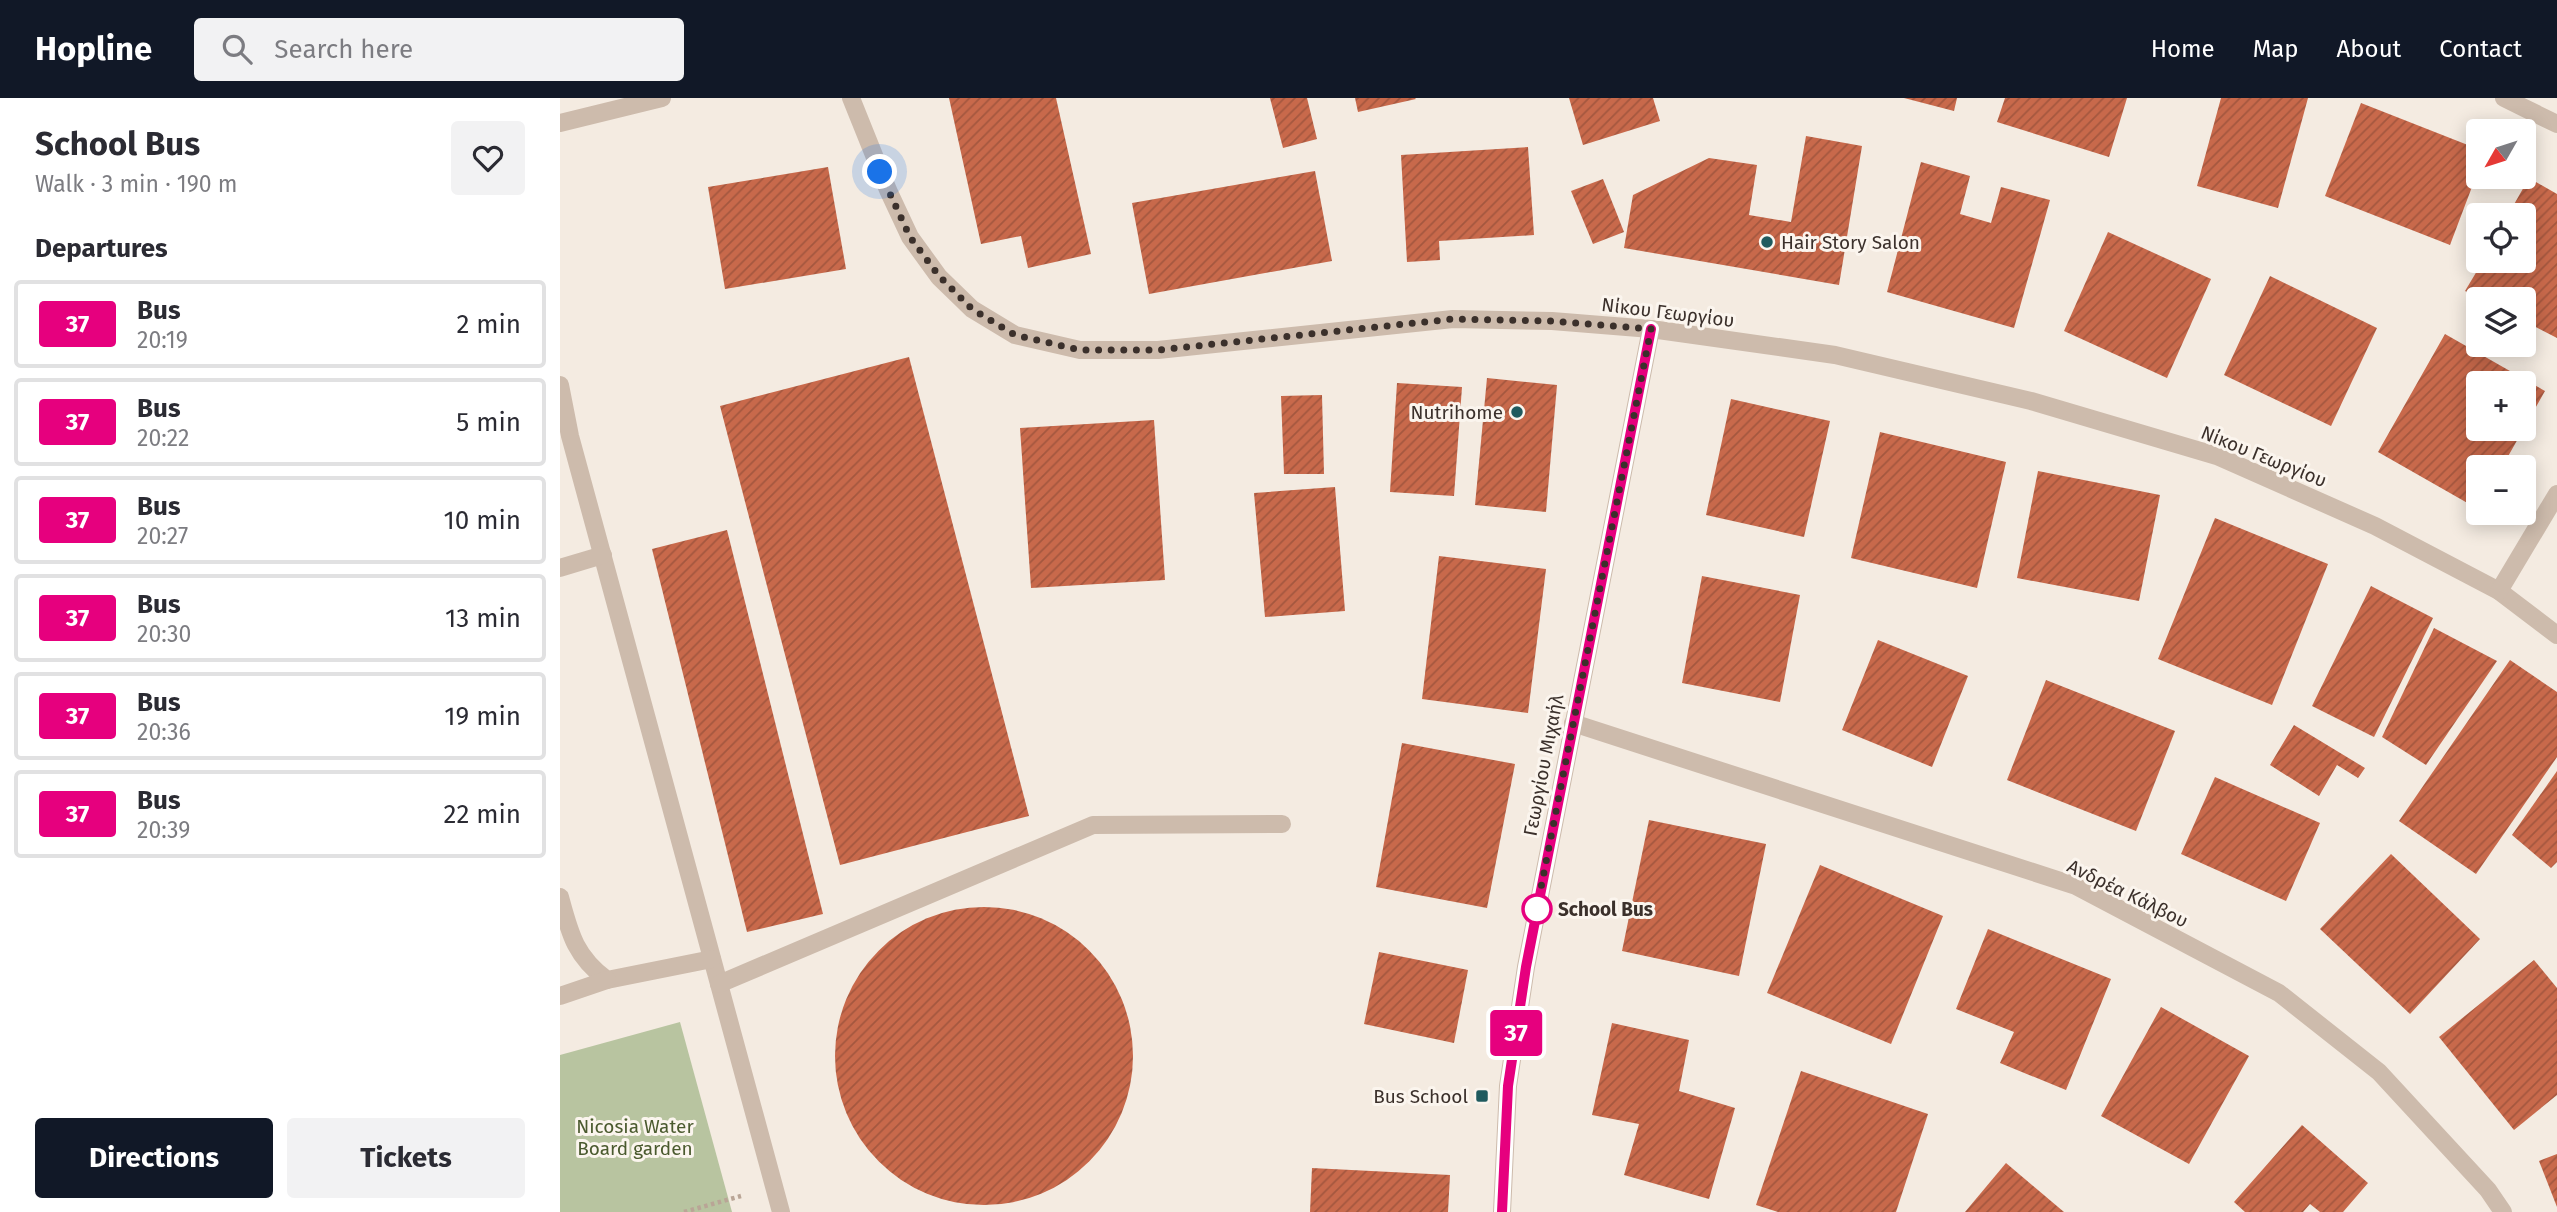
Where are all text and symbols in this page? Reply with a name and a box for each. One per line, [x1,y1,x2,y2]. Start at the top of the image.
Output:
search box [194,18,684,81]
text: Hopline [35,29,152,69]
icon: search [218,30,256,68]
text: Search here [274,34,413,65]
text: Home [2151,35,2215,63]
text: Map [2253,35,2299,63]
text: About [2337,35,2401,63]
text: Contact [2439,35,2522,63]
north arrow [2466,119,2536,189]
map controls [2466,119,2536,525]
button: heart [451,121,525,195]
text: School Bus [35,124,200,164]
your location [862,154,897,189]
text: Walk · 3 min · 190 m [35,170,237,198]
button: locate [2466,203,2536,273]
place label: Hair Story Salon [1781,231,1920,254]
text: Departures [35,233,168,264]
marker: Hair Story Salon [1759,234,1775,250]
button: layers [2466,287,2536,357]
street label: Νίκου Γεωργίου [1600,293,1736,332]
text: Bus [137,295,180,326]
text: 2 min [456,309,521,340]
text: 37 [66,310,89,338]
text: 20:19 [137,326,188,354]
button: + [2466,371,2536,441]
text: Bus [137,393,180,424]
place label: Nutrihome [1411,401,1503,424]
marker: Nutrihome [1509,404,1525,420]
text: 5 min [456,407,521,438]
text: 37 [66,408,89,436]
street label: Νίκου Γεωργίου [2198,421,2330,492]
text: 20:22 [137,424,190,452]
button: − [2466,455,2536,525]
text: Bus [137,491,180,522]
text: 10 min [443,505,521,536]
text: 37 [66,506,89,534]
text: 20:27 [137,522,188,550]
text: Bus [137,589,180,620]
text: 13 min [445,603,521,634]
text: 37 [66,604,89,632]
text: 20:30 [137,620,191,648]
text: Bus [137,687,180,718]
street label: Γεωργίου Μιχαήλ [1518,692,1569,838]
text: 19 min [444,701,521,732]
text: 37 [66,702,89,730]
text: 20:36 [137,718,191,746]
text: Bus [137,785,180,816]
text: 22 min [444,799,521,830]
text: 37 [66,800,89,828]
text: 20:39 [137,816,190,844]
street label: Ανδρέα Κάλβου [2064,854,2192,933]
marker: School Bus [1522,894,1552,924]
place label: School Bus [1558,898,1653,921]
line badge: 37 [1485,1010,1548,1056]
text: 37 [1504,1019,1528,1047]
place label: Bus School [1373,1085,1468,1108]
marker: Bus School [1474,1088,1490,1104]
park label: Nicosia Water Board garden [576,1115,694,1160]
button: Directions [35,1118,273,1198]
button: Tickets [287,1118,525,1198]

